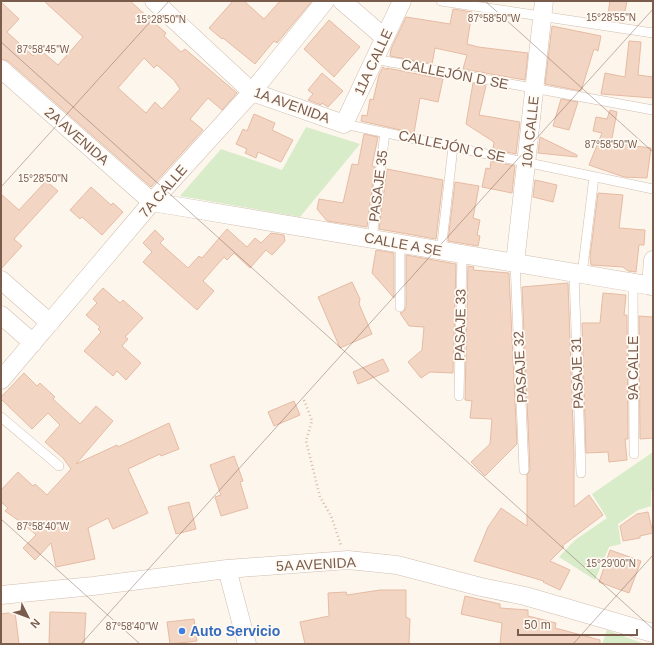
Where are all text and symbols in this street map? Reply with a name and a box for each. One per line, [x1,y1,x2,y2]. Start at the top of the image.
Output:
text: 15°28'55"N [586,12,636,23]
text: 87°58'50"W [468,13,521,24]
text: 15°28'50"N [136,14,186,25]
street label: 11A CALLE [351,26,395,98]
text: 87°58'45"W [17,44,70,55]
street label: CALLEJÓN D SE [400,56,510,92]
street label: 1A AVENIDA [252,84,333,126]
street label: 10A CALLE [518,95,542,169]
street label: 2A AVENIDA [42,104,113,169]
street label: CALLEJÓN C SE [397,127,507,165]
text: 87°58'50"W [585,139,638,150]
street label: PASAJE 35 [366,149,390,223]
street label: 7A CALLE [136,161,190,221]
text: 15°28'50"N [18,173,68,184]
street label: CALLE A SE [363,229,443,259]
street label: PASAJE 33 [451,289,469,361]
street label: PASAJE 32 [510,330,530,403]
street label: PASAJE 31 [568,336,586,409]
street label: 9A CALLE [625,336,641,400]
text: 87°58'40"W [17,521,70,532]
street label: 5A AVENIDA [276,554,357,574]
text: 15°29'00"N [586,558,636,569]
north arrow [8,597,48,637]
scale bar [518,611,637,637]
text: N [28,617,43,631]
text: 50 m [524,618,551,632]
text: 87°58'40"W [106,621,159,632]
place label: Auto Servicio [190,623,280,639]
marker: Auto Servicio [177,626,187,636]

